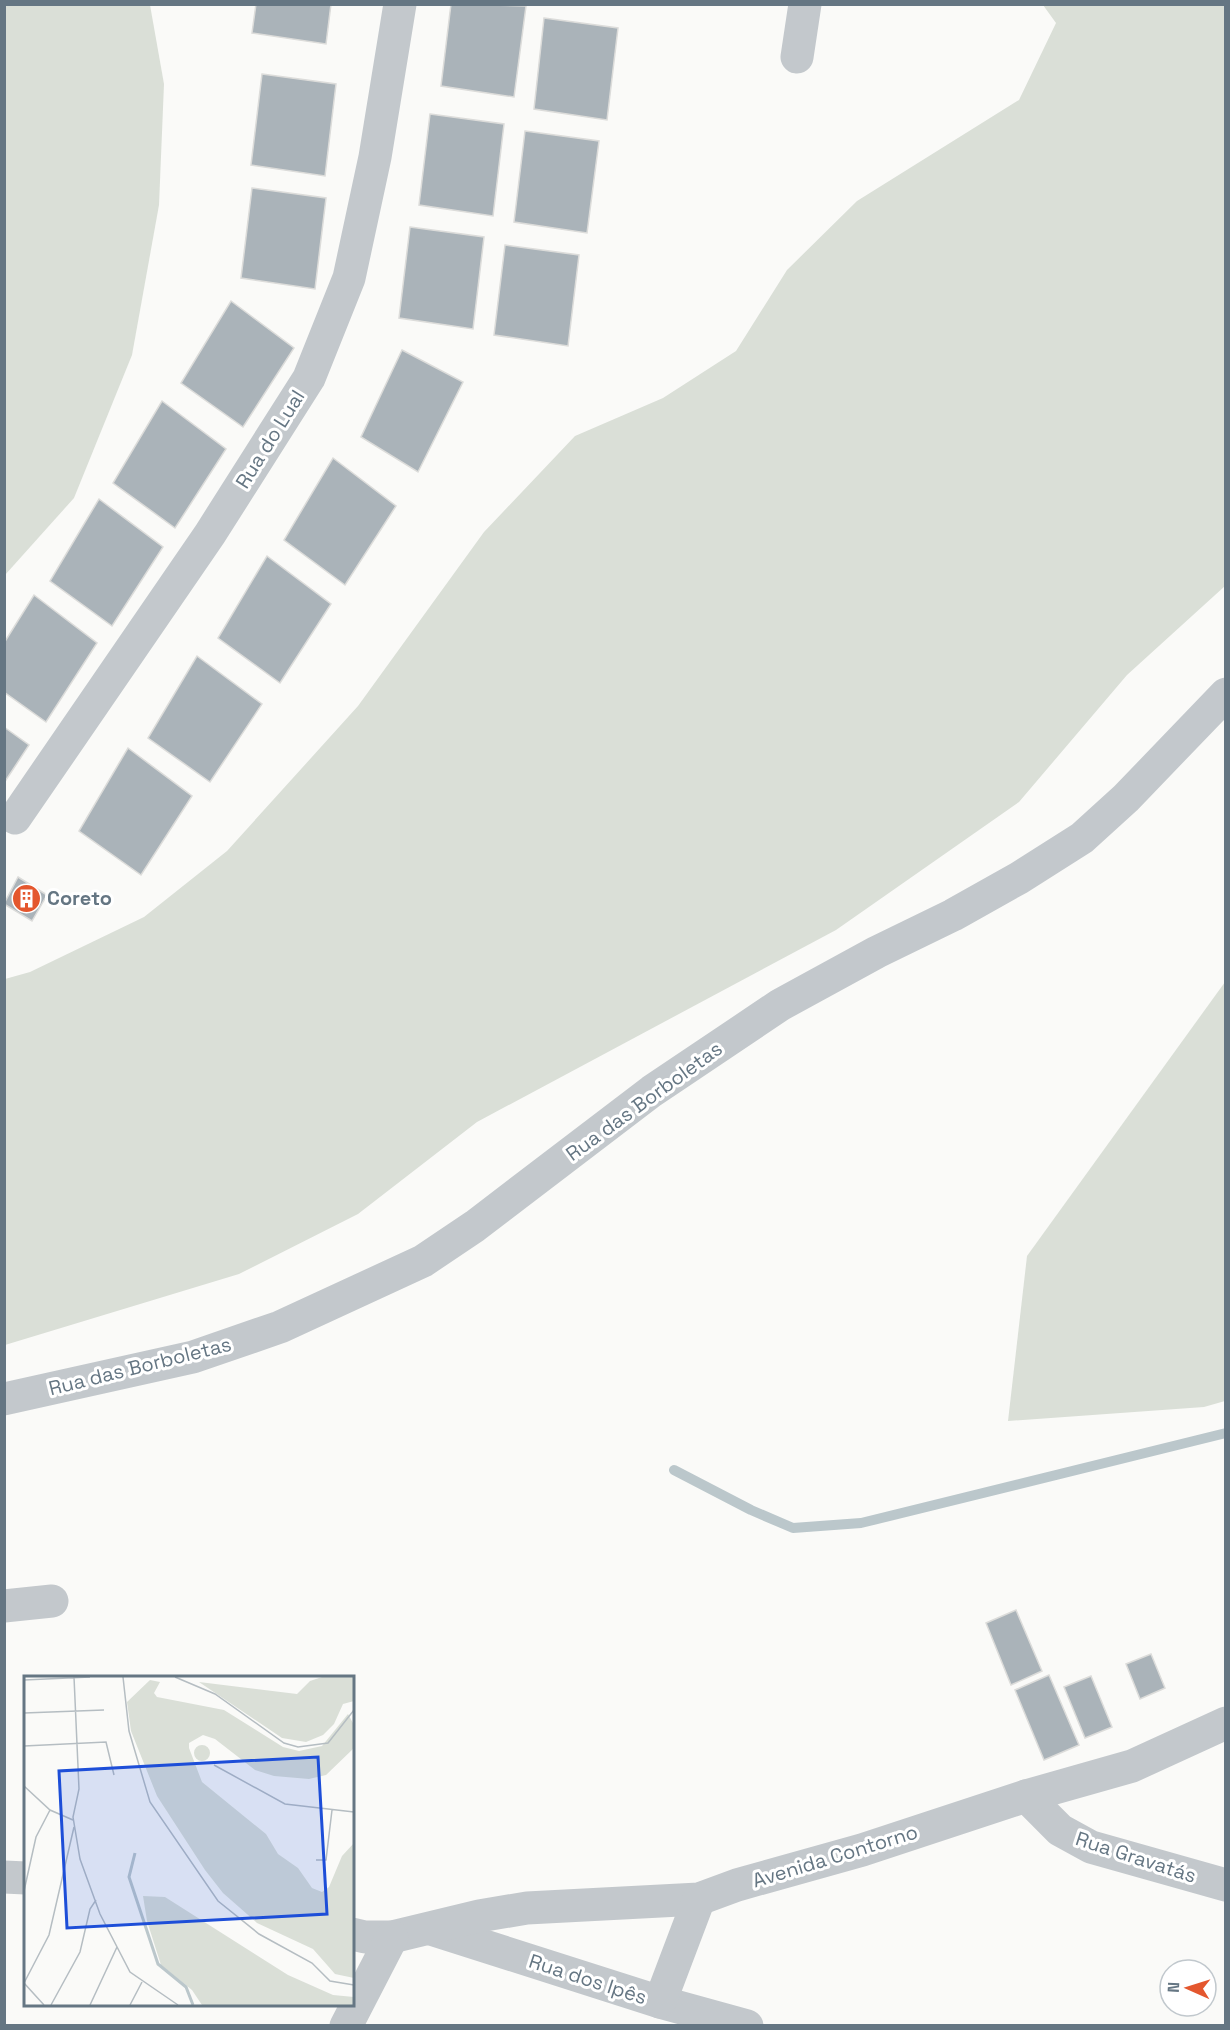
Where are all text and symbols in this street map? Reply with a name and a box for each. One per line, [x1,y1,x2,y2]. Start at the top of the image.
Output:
street label: Rua do Lual [229,385,311,493]
building icon: Coreto [10,882,42,914]
place label: Coreto [47,885,112,911]
street label: Rua das Borboletas [561,1035,727,1167]
street label: Rua das Borboletas [46,1331,234,1401]
inset map [24,1676,354,2006]
street label: Avenida Contorno [749,1818,921,1894]
street label: Rua Gravatás [1072,1825,1200,1889]
street label: Rua dos Ipês [526,1948,650,2010]
north arrow [1158,1958,1218,2018]
text: N [1163,1981,1184,1993]

